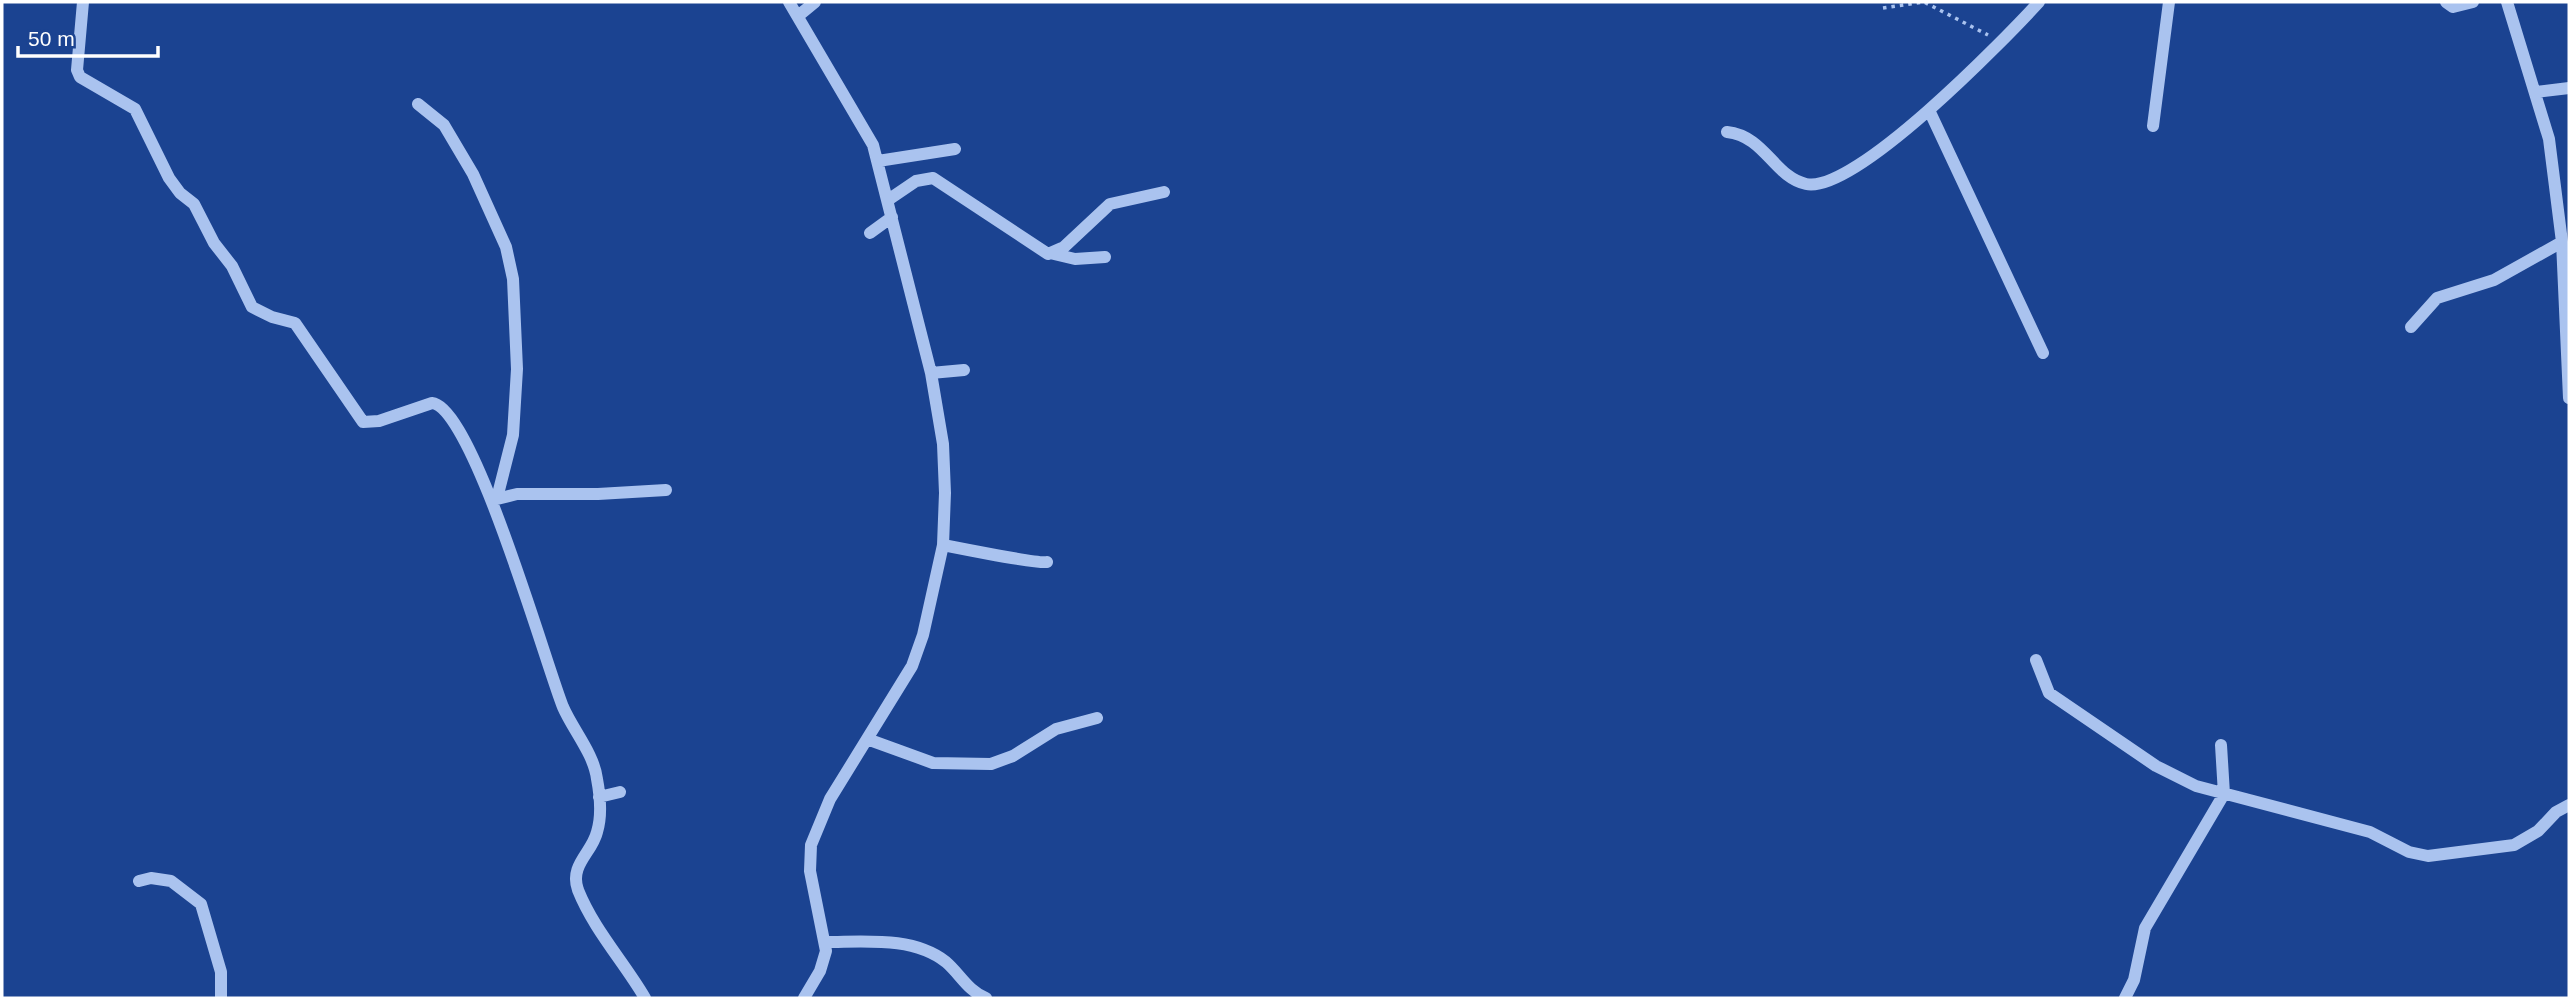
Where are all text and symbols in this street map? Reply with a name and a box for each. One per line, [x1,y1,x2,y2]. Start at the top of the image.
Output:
scale bar [18,14,158,58]
text: 50 m [28,27,75,50]

